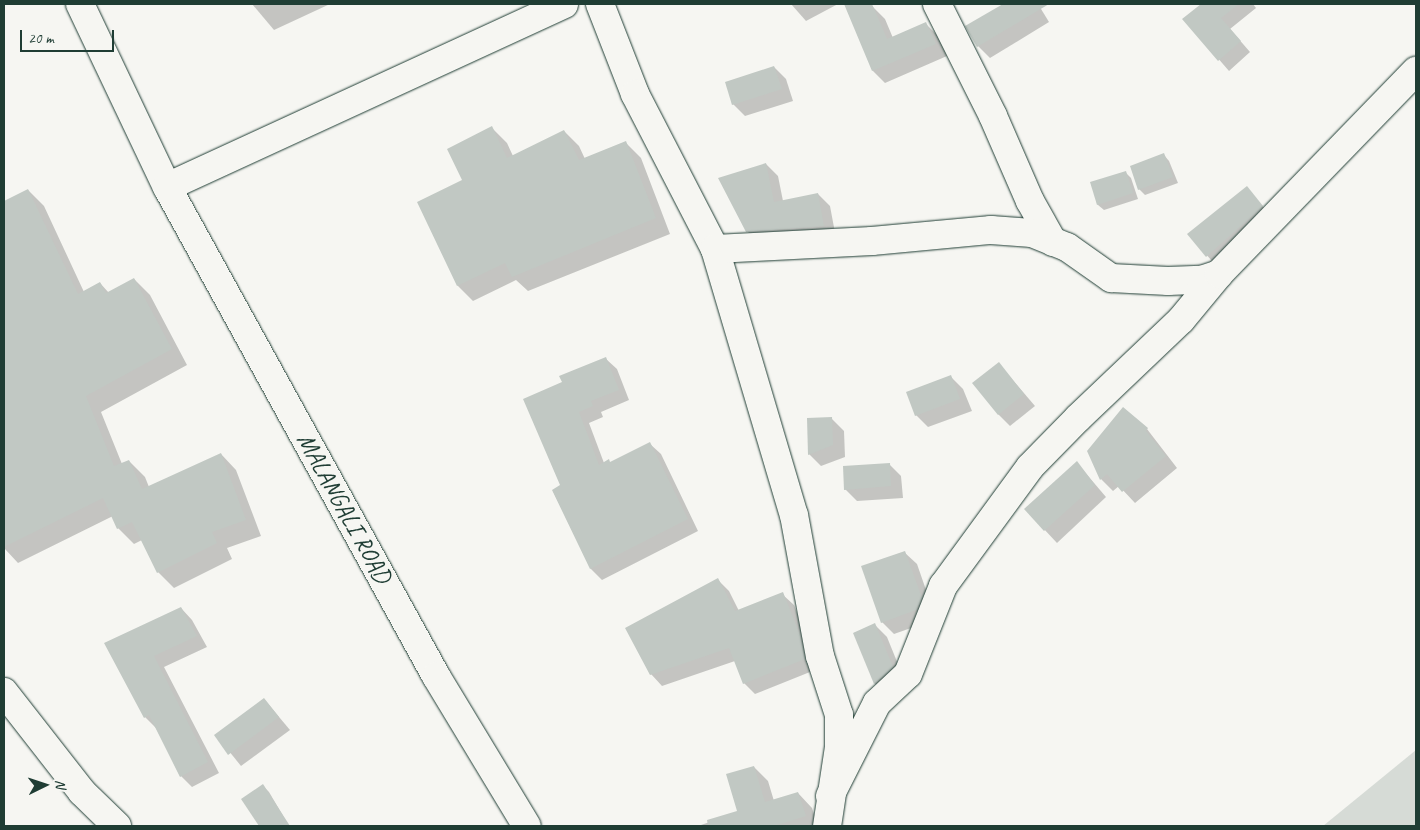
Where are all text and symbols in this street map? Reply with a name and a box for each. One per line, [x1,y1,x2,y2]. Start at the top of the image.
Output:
scale bar [22,20,116,52]
text: 20 m [28,29,54,48]
street label: MALANGALI ROAD [290,426,398,590]
north arrow [20,760,70,810]
text: N [52,779,69,789]

